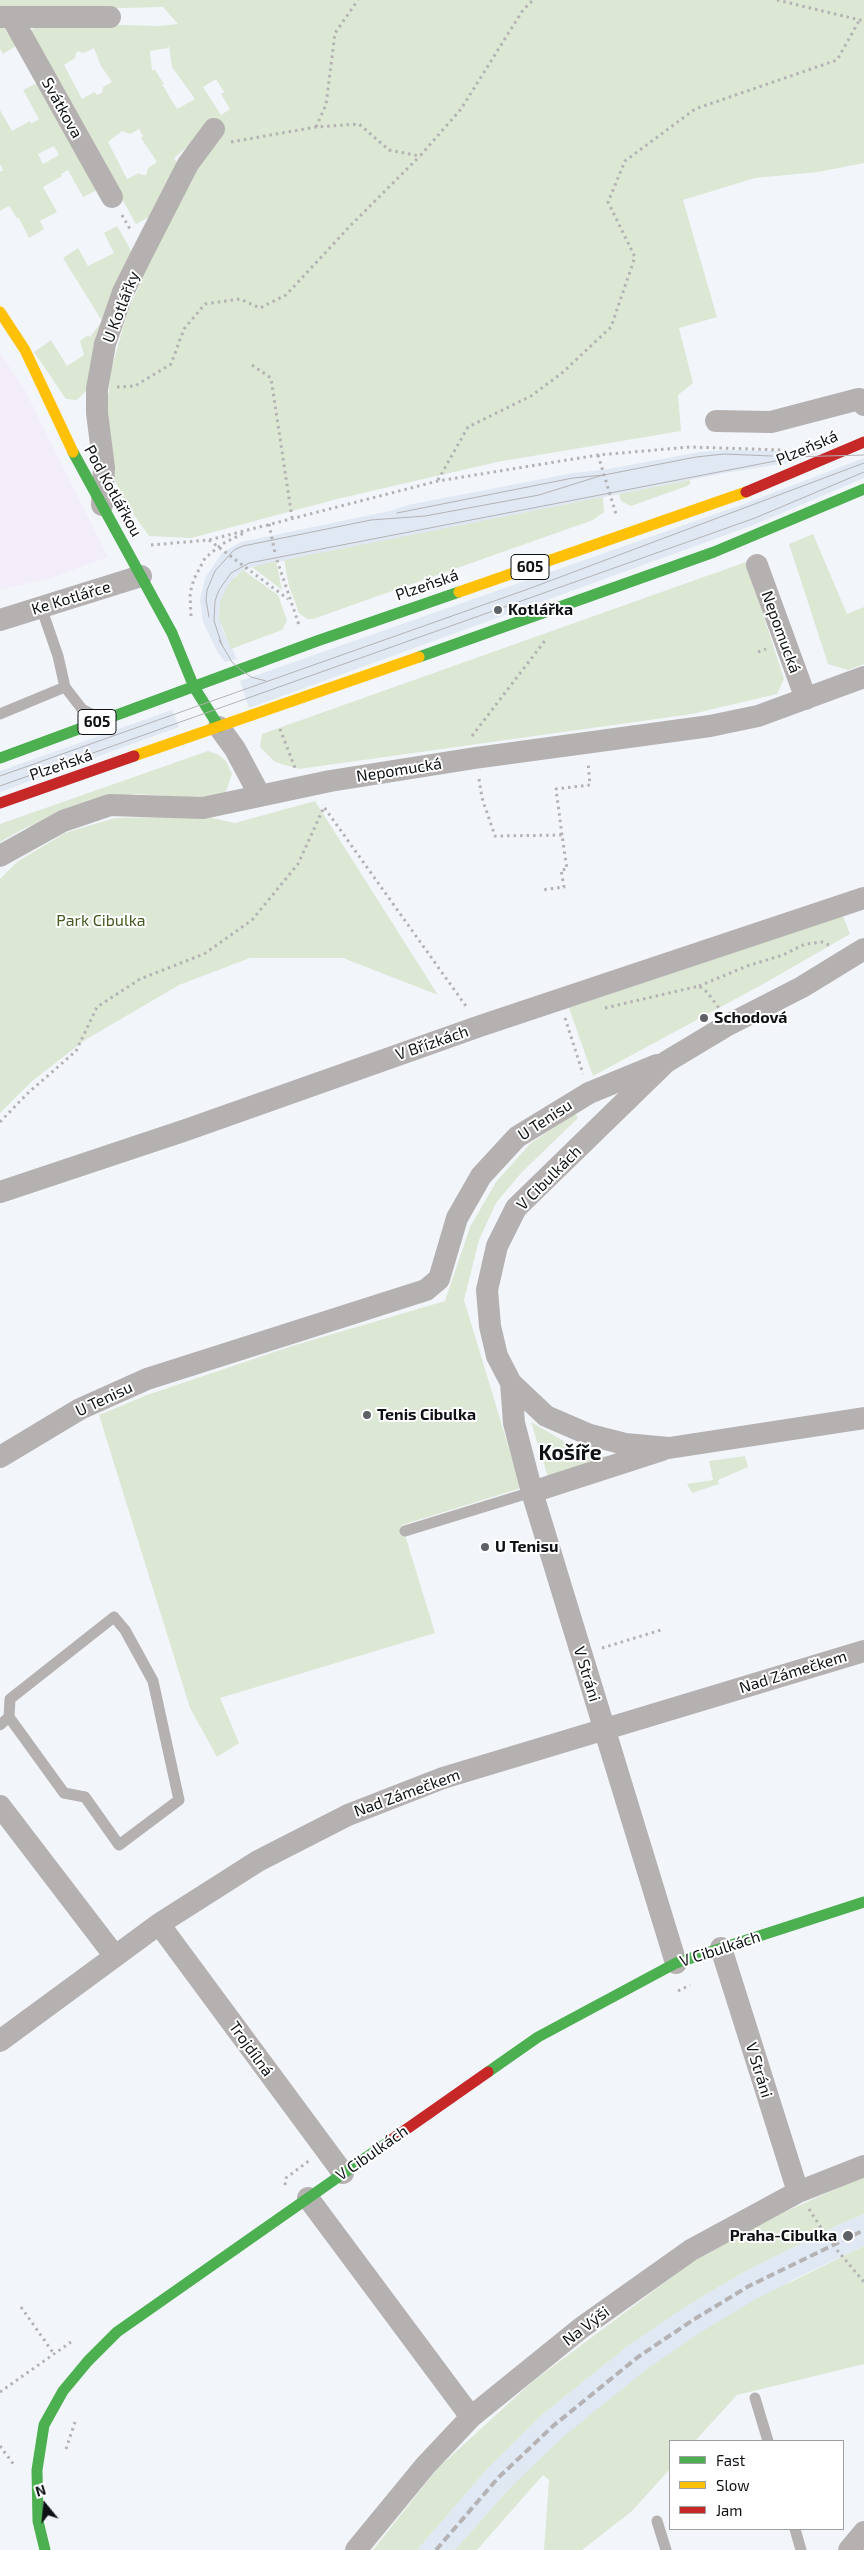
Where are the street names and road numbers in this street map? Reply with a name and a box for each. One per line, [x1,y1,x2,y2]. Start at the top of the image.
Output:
street label: Svátkova [38,74,86,142]
street label: U Kotlářky [99,268,143,346]
street label: Plzeňská [773,426,841,470]
street label: Pod Kotlářkou [80,442,146,540]
road number: 605 [511,554,549,580]
street label: Plzeňská [393,565,461,605]
street label: Ke Kotlářce [29,577,113,619]
street label: Nepomucká [757,588,805,676]
road number: 605 [78,710,116,734]
street label: Plzeňská [27,745,95,785]
street label: Nepomucká [355,754,443,786]
street label: V Břízkách [393,1022,471,1064]
street label: U Tenisu [514,1095,576,1145]
street label: V Cibulkách [513,1142,585,1214]
street label: U Tenisu [72,1377,136,1421]
street label: V Stráni [570,1644,604,1704]
street label: Nad Zámečkem [737,1647,849,1697]
street label: Nad Zámečkem [351,1765,463,1821]
street label: V Cibulkách [677,1927,763,1971]
street label: Trojdílná [225,2018,277,2080]
street label: V Stráni [742,2040,776,2100]
street label: V Cibulkách [332,2121,412,2185]
street label: Na Výši [559,2302,613,2350]

